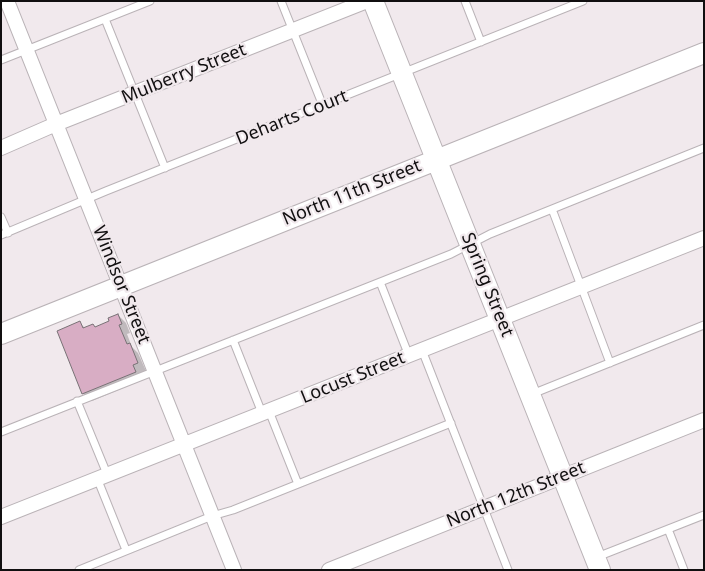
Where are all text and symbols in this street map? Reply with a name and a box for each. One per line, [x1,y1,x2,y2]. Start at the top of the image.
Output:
street label: Mulberry Street [119,39,249,109]
street label: Deharts Court [233,86,351,150]
street label: North 11th Street [280,155,424,231]
street label: Windsor Street [87,223,155,347]
street label: Spring Street [456,230,518,340]
street label: Locust Street [298,347,408,409]
street label: North 12th Street [444,457,588,533]

